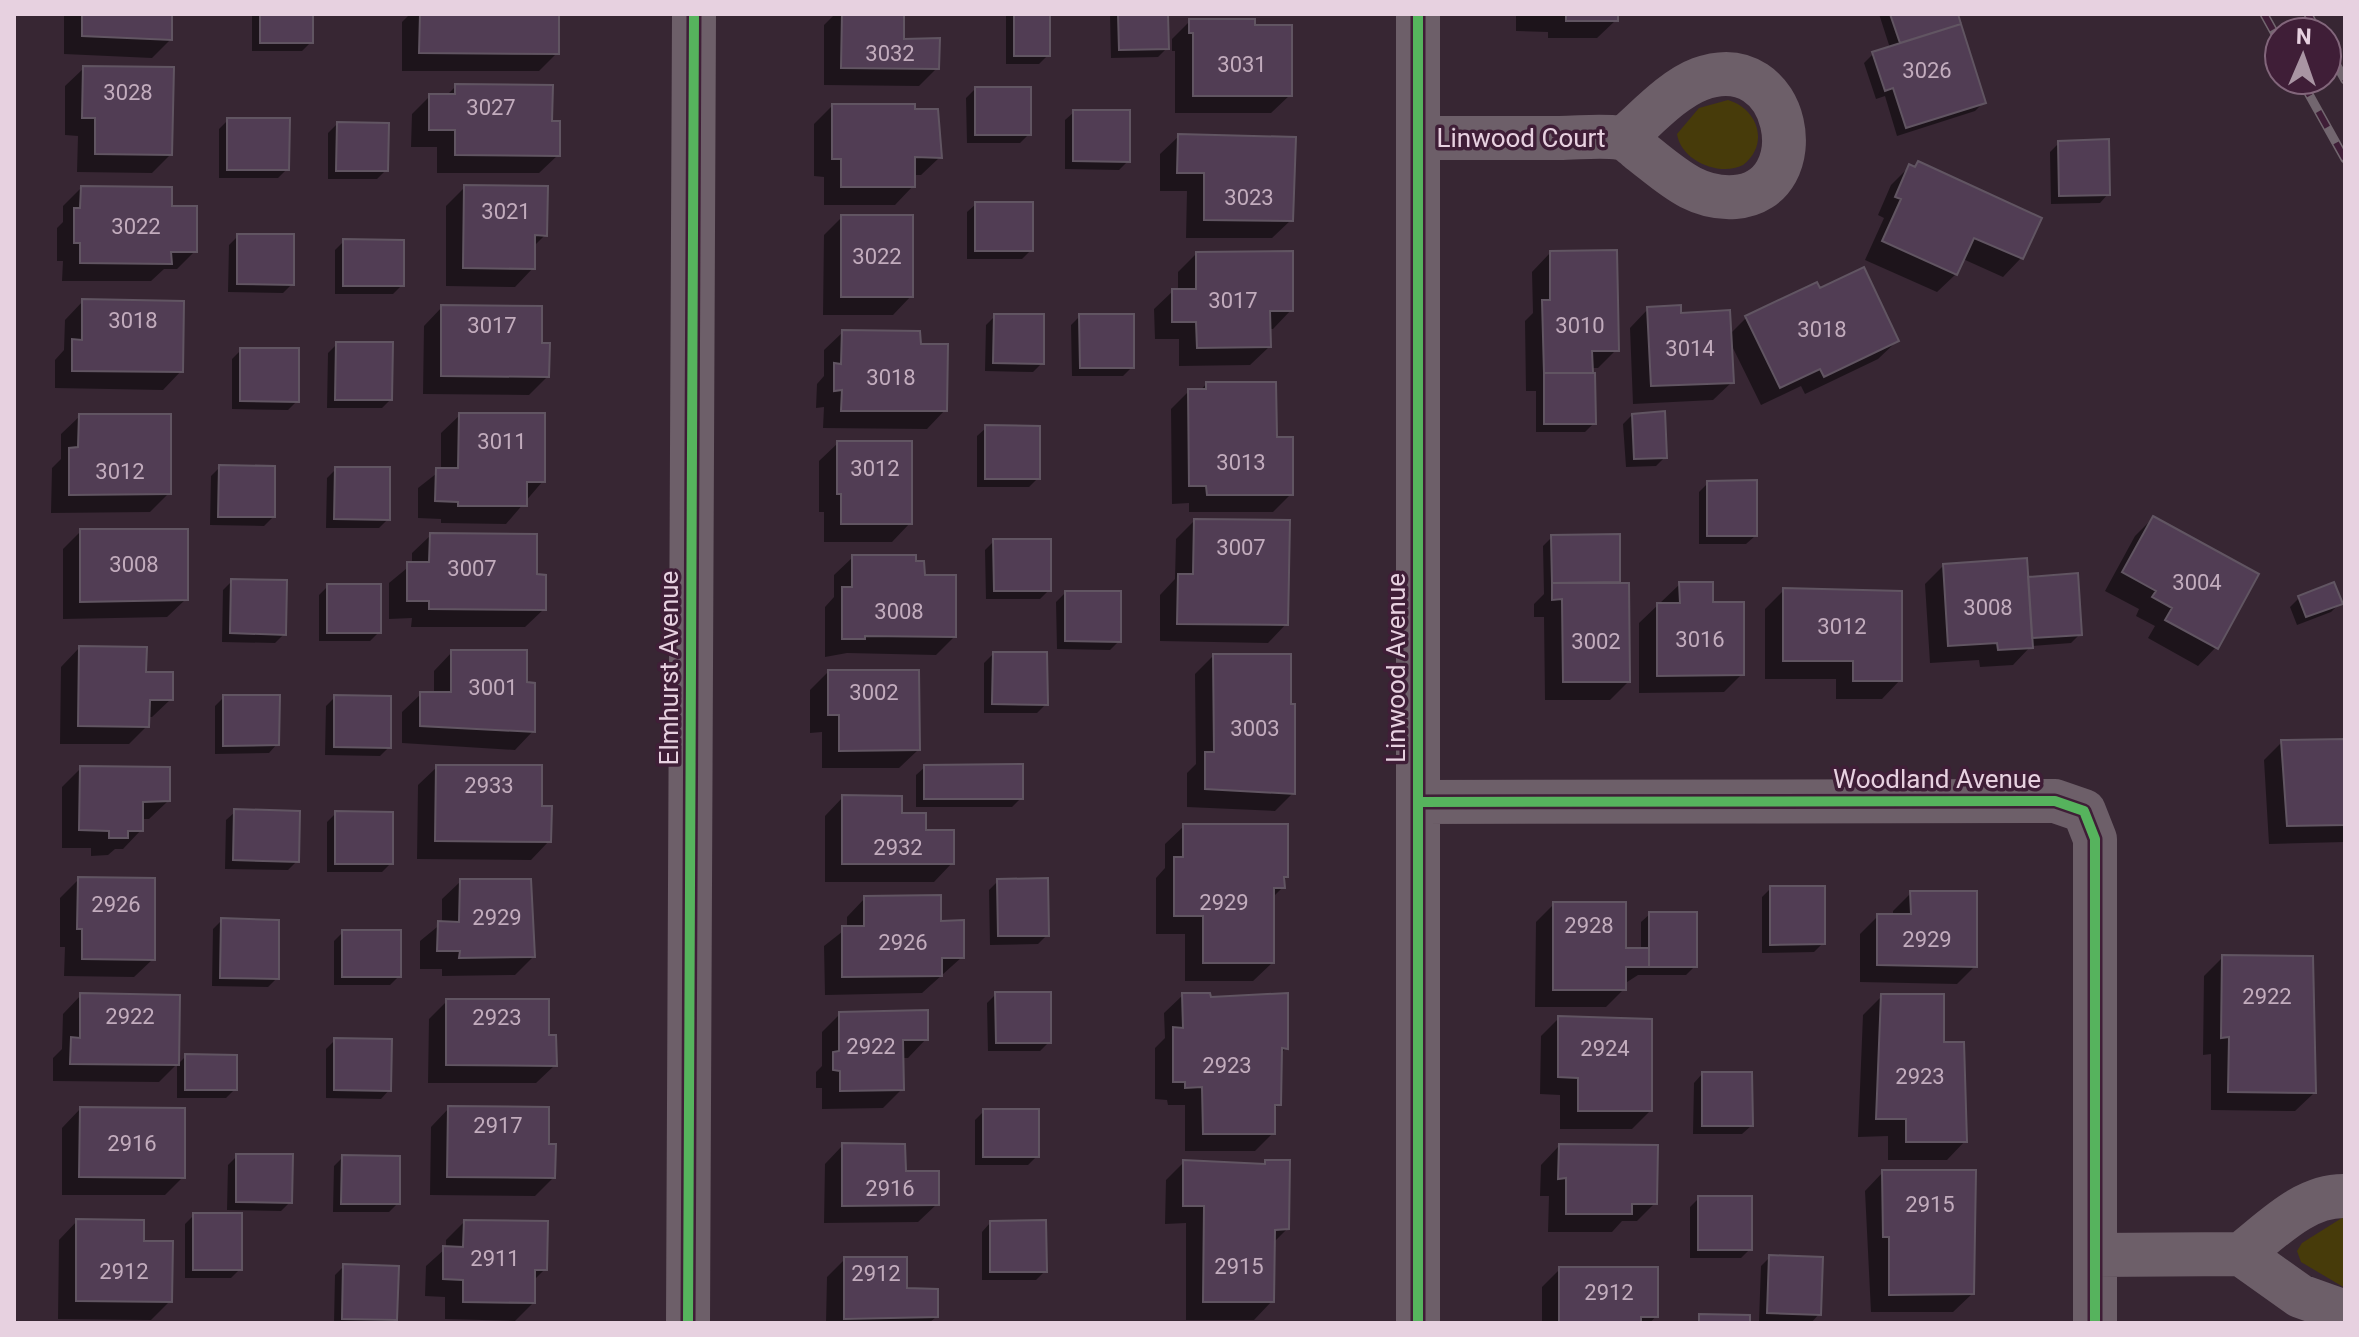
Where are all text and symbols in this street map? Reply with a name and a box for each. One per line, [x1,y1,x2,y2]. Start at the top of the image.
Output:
north arrow [2263,16,2343,96]
text: N [2295,24,2312,49]
house number: 3032 [865,41,915,66]
house number: 3031 [1217,52,1267,77]
house number: 3026 [1902,58,1952,83]
house number: 3028 [103,80,153,105]
house number: 3027 [466,95,516,120]
street label: Linwood Court [1436,123,1606,153]
house number: 3023 [1224,185,1274,210]
house number: 3021 [481,199,531,224]
house number: 3022 [111,214,161,239]
house number: 3022 [852,244,902,269]
house number: 3017 [1208,288,1258,313]
house number: 3018 [108,308,158,333]
house number: 3017 [467,313,517,338]
house number: 3010 [1555,313,1605,338]
house number: 3018 [1797,317,1847,342]
house number: 3014 [1665,336,1715,361]
house number: 3018 [866,365,916,390]
house number: 3011 [477,429,527,454]
house number: 3013 [1216,450,1266,475]
house number: 3012 [850,456,900,481]
house number: 3012 [95,459,145,484]
house number: 3007 [1216,535,1266,560]
house number: 3008 [109,552,159,577]
house number: 3007 [447,556,497,581]
house number: 3004 [2172,570,2222,595]
street label: Elmhurst Avenue [654,571,684,765]
street label: Linwood Avenue [1381,573,1411,763]
house number: 3008 [1963,595,2013,620]
house number: 3008 [874,599,924,624]
house number: 3012 [1817,614,1867,639]
house number: 3016 [1675,627,1725,652]
house number: 3002 [1571,629,1621,654]
house number: 3001 [468,675,518,700]
house number: 3002 [849,680,899,705]
house number: 3003 [1230,716,1280,741]
street label: Woodland Avenue [1833,764,2041,794]
house number: 2933 [464,773,514,798]
house number: 2932 [873,835,923,860]
house number: 2929 [1199,890,1249,915]
house number: 2926 [91,892,141,917]
house number: 2929 [472,905,522,930]
house number: 2928 [1564,913,1614,938]
house number: 2929 [1902,927,1952,952]
house number: 2926 [878,930,928,955]
house number: 2922 [2242,984,2292,1009]
house number: 2922 [105,1004,155,1029]
house number: 2923 [472,1005,522,1030]
house number: 2922 [846,1034,896,1059]
house number: 2924 [1580,1036,1630,1061]
house number: 2923 [1202,1053,1252,1078]
house number: 2923 [1895,1064,1945,1089]
house number: 2917 [473,1113,523,1138]
house number: 2916 [107,1131,157,1156]
house number: 2916 [865,1176,915,1201]
house number: 2915 [1905,1192,1955,1217]
house number: 2911 [470,1246,520,1271]
house number: 2915 [1214,1254,1264,1279]
house number: 2912 [99,1259,149,1284]
house number: 2912 [851,1261,901,1286]
house number: 2912 [1584,1280,1634,1305]

